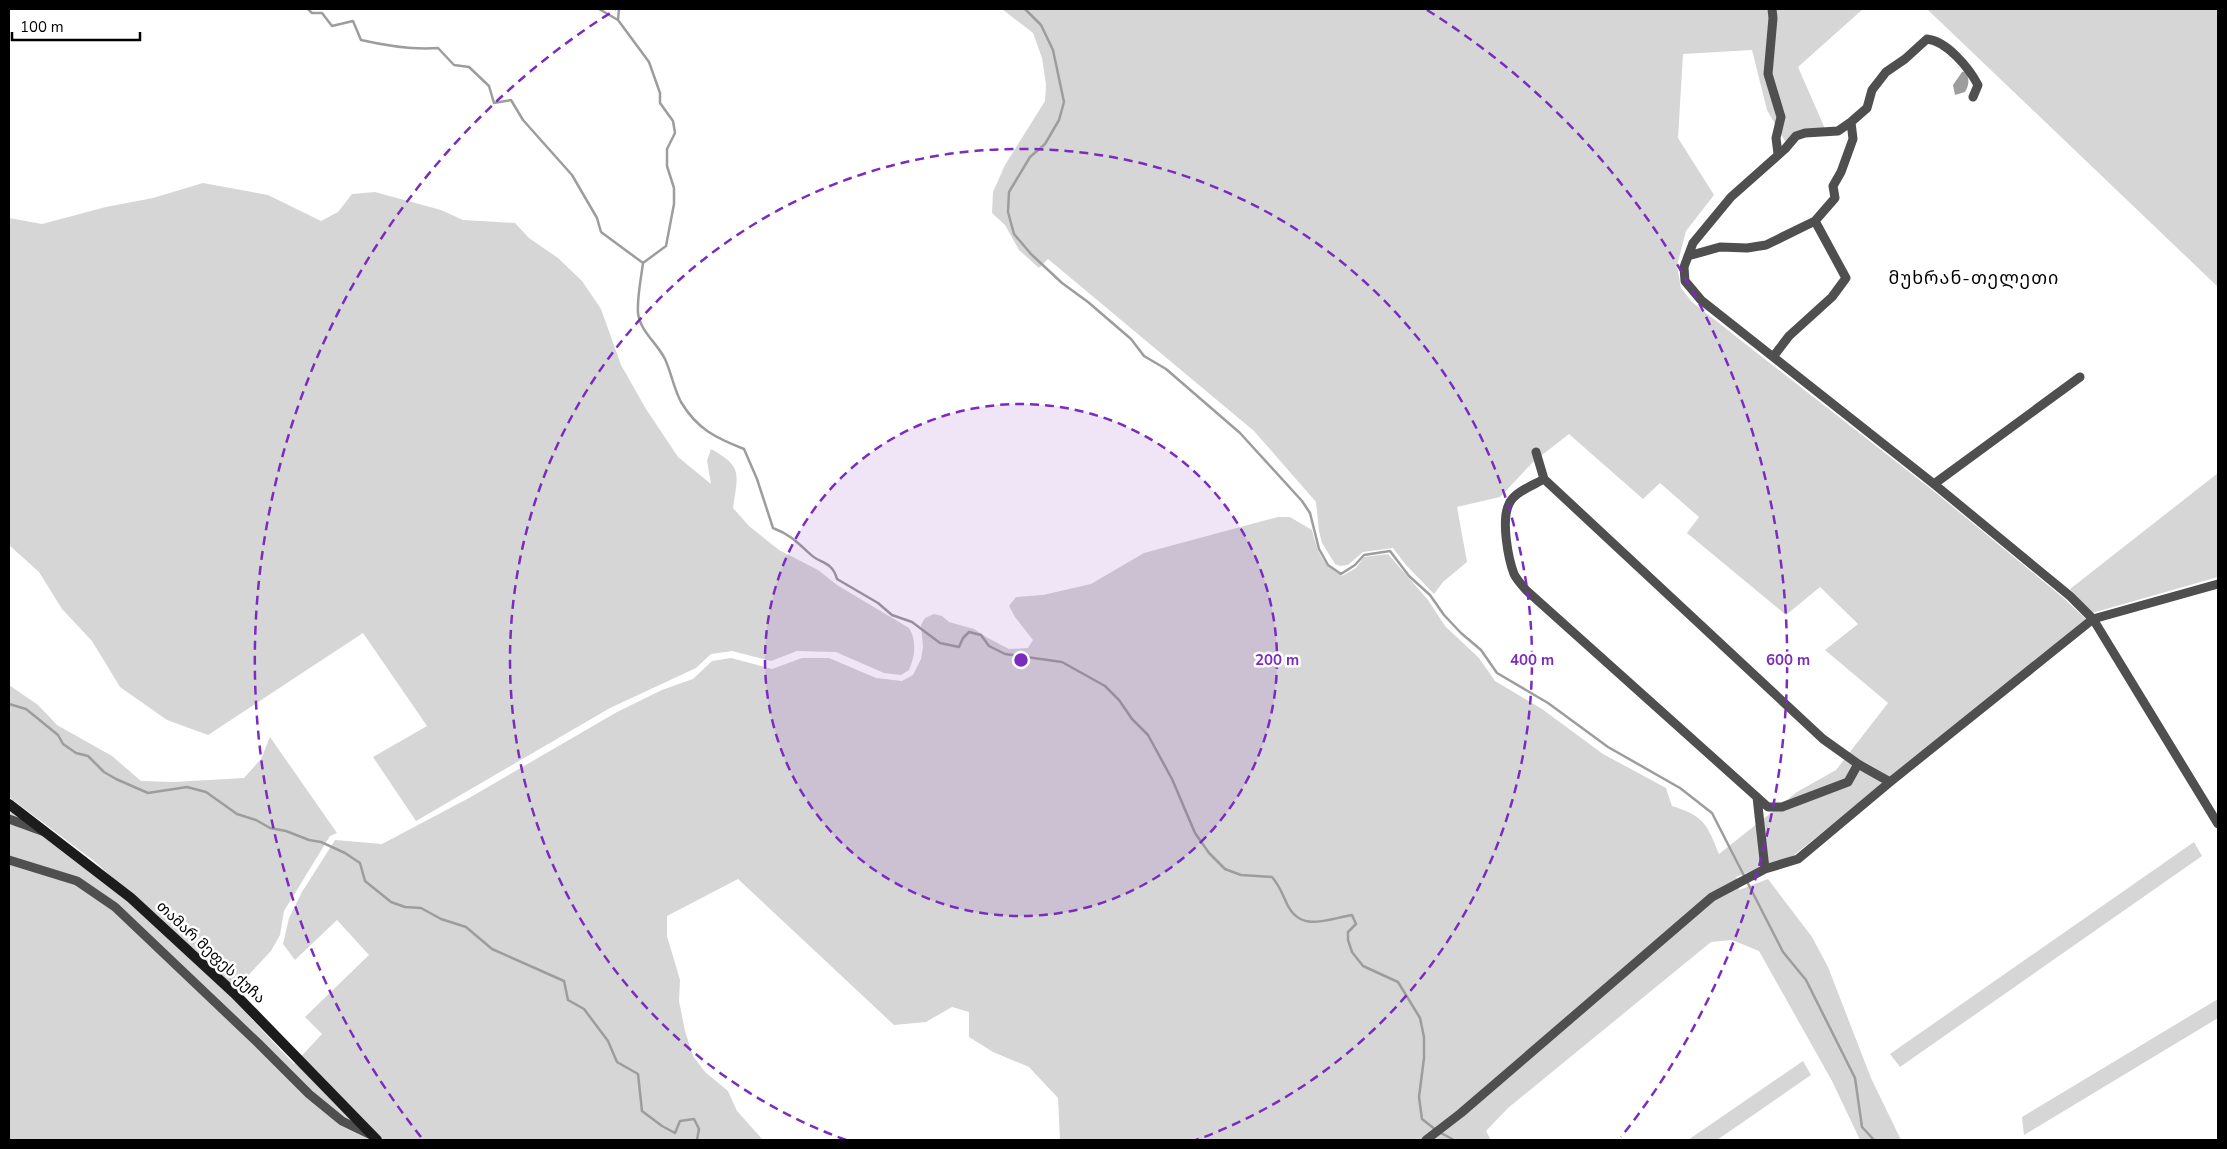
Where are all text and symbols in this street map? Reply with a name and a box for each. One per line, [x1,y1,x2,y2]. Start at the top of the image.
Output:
scale bar [12,10,140,42]
text: 100 m [20,17,64,37]
district label: მუხრან-თელეთი [1889,266,2059,290]
text: 200 m [1255,650,1299,670]
text: 400 m [1510,650,1554,670]
text: 600 m [1766,650,1810,670]
centre of rings [1012,651,1030,669]
street label: თამარ მეფეს ქუჩა [152,896,270,1008]

